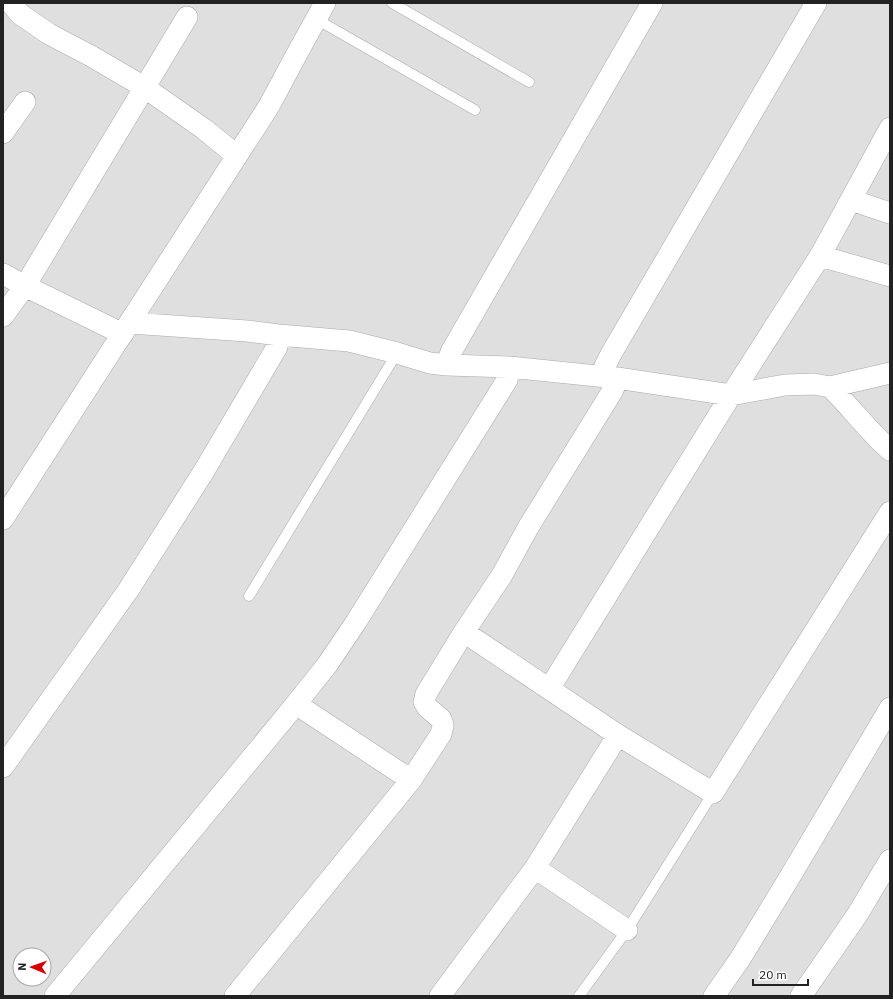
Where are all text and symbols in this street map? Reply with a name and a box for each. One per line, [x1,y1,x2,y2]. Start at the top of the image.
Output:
north arrow [12,947,52,987]
scale bar [753,961,808,987]
text: N [15,962,29,971]
text: 20 m [759,967,787,982]

